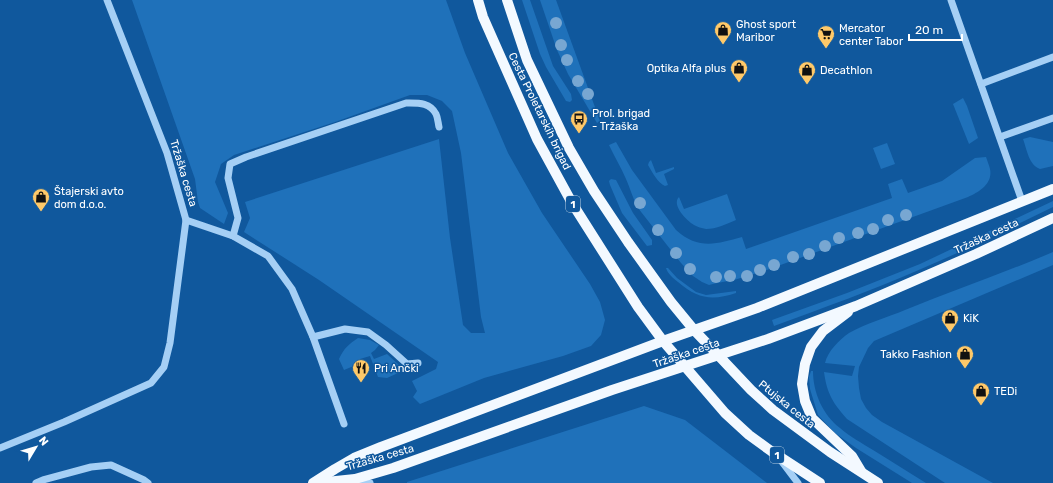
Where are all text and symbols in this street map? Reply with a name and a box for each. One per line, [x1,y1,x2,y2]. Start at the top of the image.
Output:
scale bar [909,16,962,42]
place label: Ghost sport Maribor [736,18,797,44]
shop icon: Ghost sport Maribor [713,20,733,45]
place label: Mercator center Tabor [839,22,904,48]
text: 20 m [915,23,943,37]
supermarket icon: Mercator center Tabor [816,24,836,49]
street label: Cesta Proletarskih brigad [505,50,574,172]
shop icon: Optika Alfa plus [729,58,749,83]
shop icon: Decathlon [797,60,817,85]
place label: Optika Alfa plus [647,62,726,75]
place label: Decathlon [820,64,872,77]
place label: Prol. brigad - Tržaška [592,107,650,133]
bus stop icon: Prol. brigad - Tržaška [569,109,589,134]
street label: Tržaška cesta [167,138,200,208]
place label: Štajerski avto dom d.o.o. [54,185,124,211]
shop icon: Štajerski avto dom d.o.o. [31,187,51,212]
road number: 1 [566,196,580,212]
street label: Tržaška cesta [952,216,1020,257]
shop icon: KiK [940,308,960,333]
place label: KiK [963,312,979,325]
street label: Tržaška cesta [651,336,721,371]
shop icon: Takko Fashion [955,344,975,369]
place label: Takko Fashion [880,348,952,361]
restaurant icon: Pri Ančki [351,358,371,383]
place label: Pri Ančki [374,362,419,375]
street label: Ptujska cesta [756,378,818,431]
shop icon: TEDi [971,381,991,406]
place label: TEDi [994,385,1017,398]
north arrow [16,427,56,467]
text: N [36,434,51,448]
street label: Tržaška cesta [345,442,415,473]
road number: 1 [770,447,784,463]

